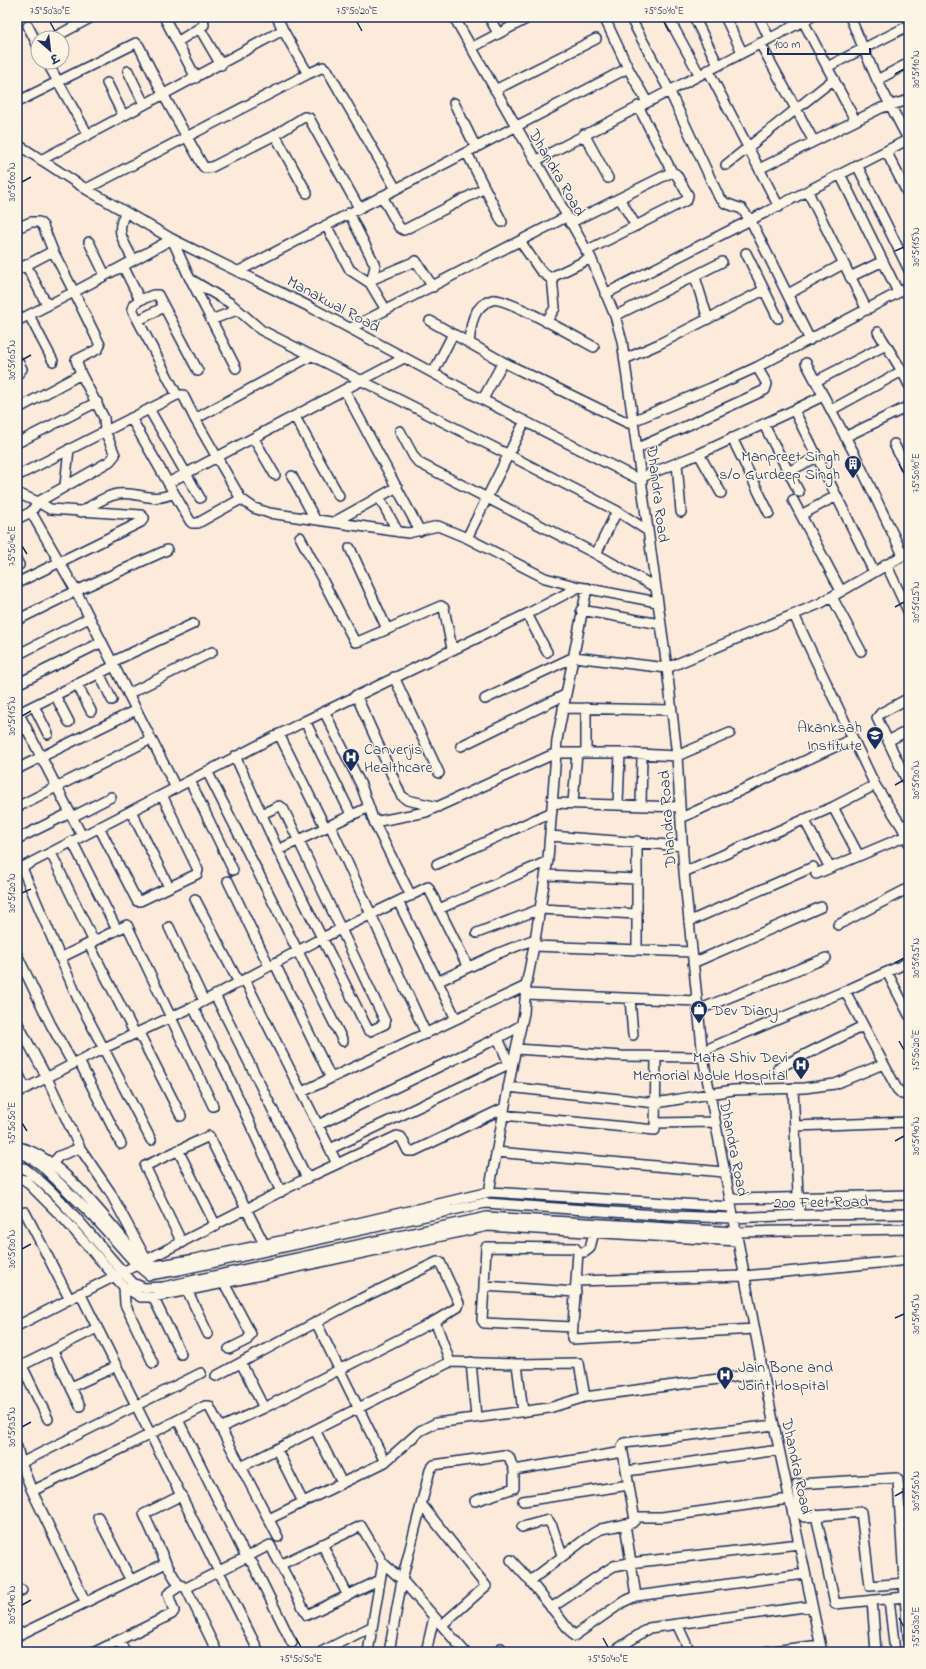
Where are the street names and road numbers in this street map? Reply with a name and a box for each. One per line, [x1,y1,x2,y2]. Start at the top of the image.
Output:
street label: Dhandra Road [521,124,591,221]
street label: Manakwal Road [282,270,384,339]
street label: Dhandra Road [639,444,675,544]
street label: Dhandra Road [653,770,683,869]
street label: Dhandra Road [712,1097,754,1198]
street label: 200 Feet Road [774,1190,869,1216]
street label: Dhandra Road [774,1415,818,1516]

